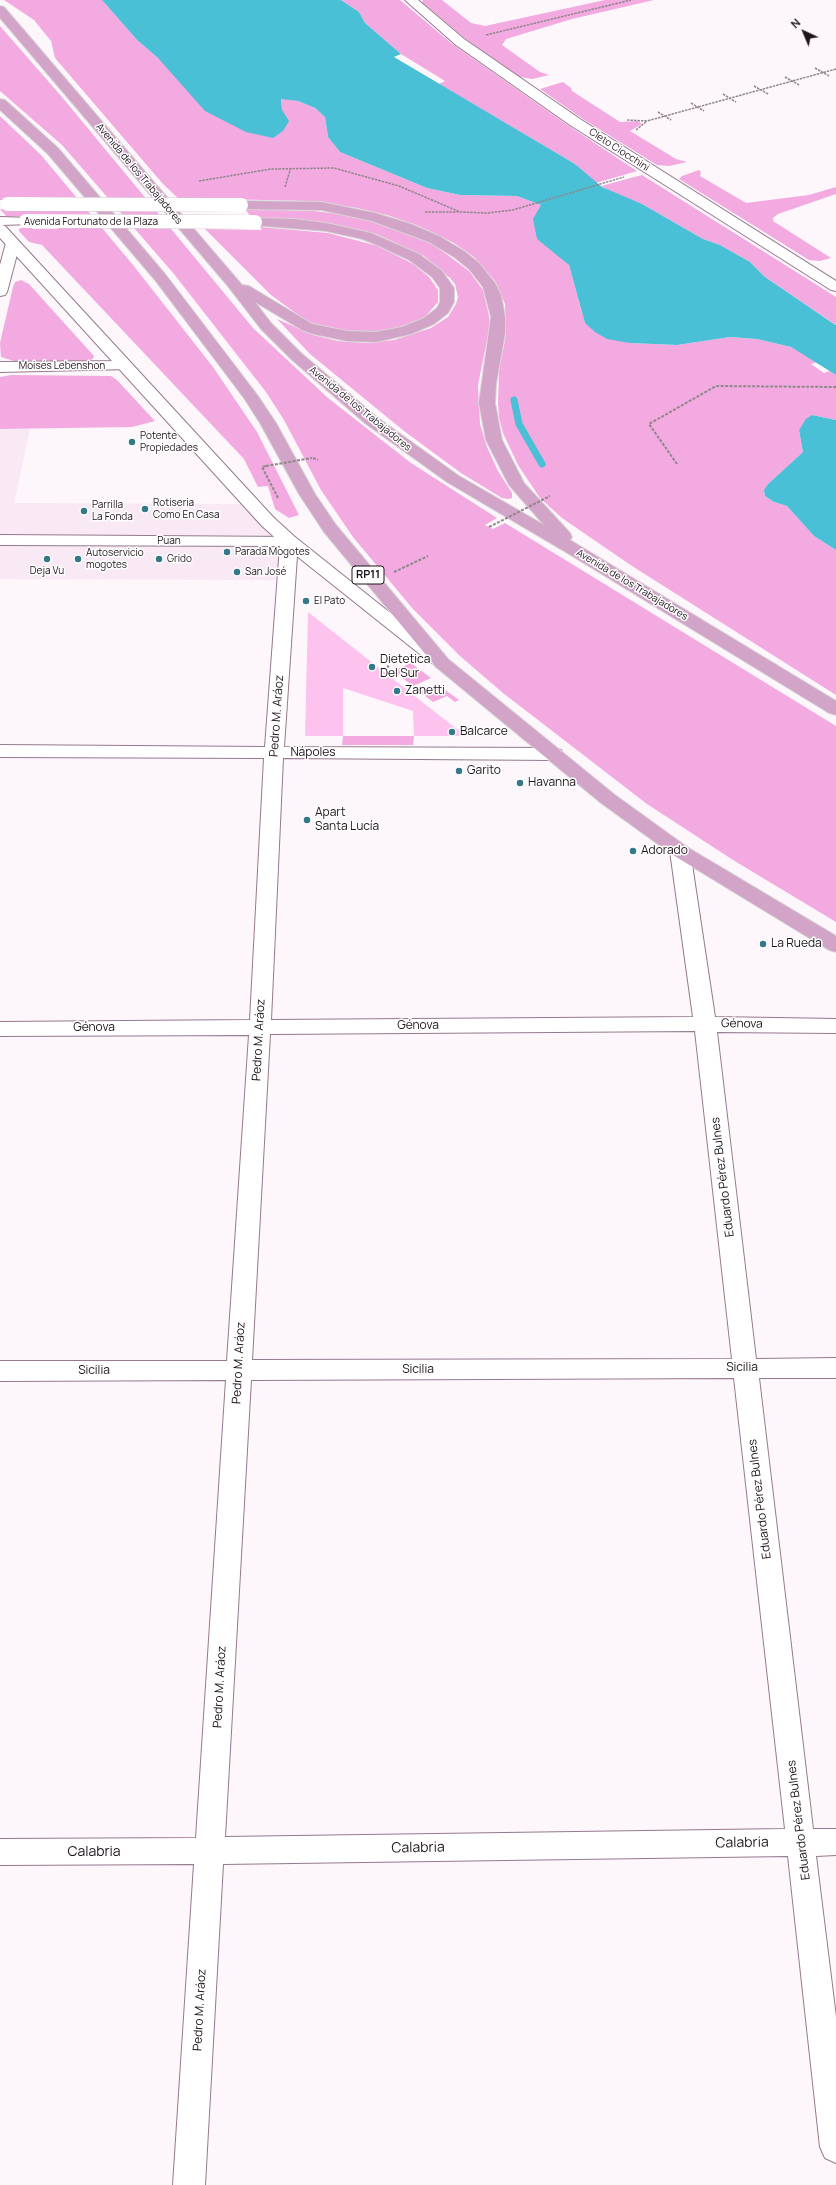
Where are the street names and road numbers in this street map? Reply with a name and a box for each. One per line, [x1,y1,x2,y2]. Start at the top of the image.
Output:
street label: Avenida de los Trabajadores [93,121,185,227]
street label: Cleto Ciocchini [586,126,652,174]
street label: Avenida Fortunato de la Plaza [24,216,158,228]
street label: Moisés Lebenshon [19,360,105,372]
street label: Avenida de los Trabajadores [307,364,413,454]
street label: Puan [157,535,181,547]
street label: Avenida de los Trabajadores [574,547,690,623]
road number: RP11 [352,566,384,584]
street label: Pedro M. Aráoz [267,675,287,757]
street label: Nápoles [290,746,336,760]
street label: Pedro M. Aráoz [250,999,268,1081]
street label: Génova [721,1016,763,1032]
street label: Génova [397,1019,439,1033]
street label: Génova [73,1021,115,1035]
street label: Eduardo Pérez Bulnes [709,1116,737,1238]
street label: Pedro M. Aráoz [230,1322,248,1404]
street label: Sicilia [726,1361,758,1375]
street label: Sicilia [402,1363,434,1377]
street label: Sicilia [78,1364,110,1378]
street label: Eduardo Pérez Bulnes [746,1438,774,1560]
street label: Pedro M. Aráoz [211,1646,229,1728]
street label: Eduardo Pérez Bulnes [785,1759,813,1881]
street label: Calabria [715,1834,769,1852]
street label: Calabria [391,1839,445,1857]
street label: Calabria [67,1844,121,1860]
street label: Pedro M. Aráoz [191,1969,209,2051]

